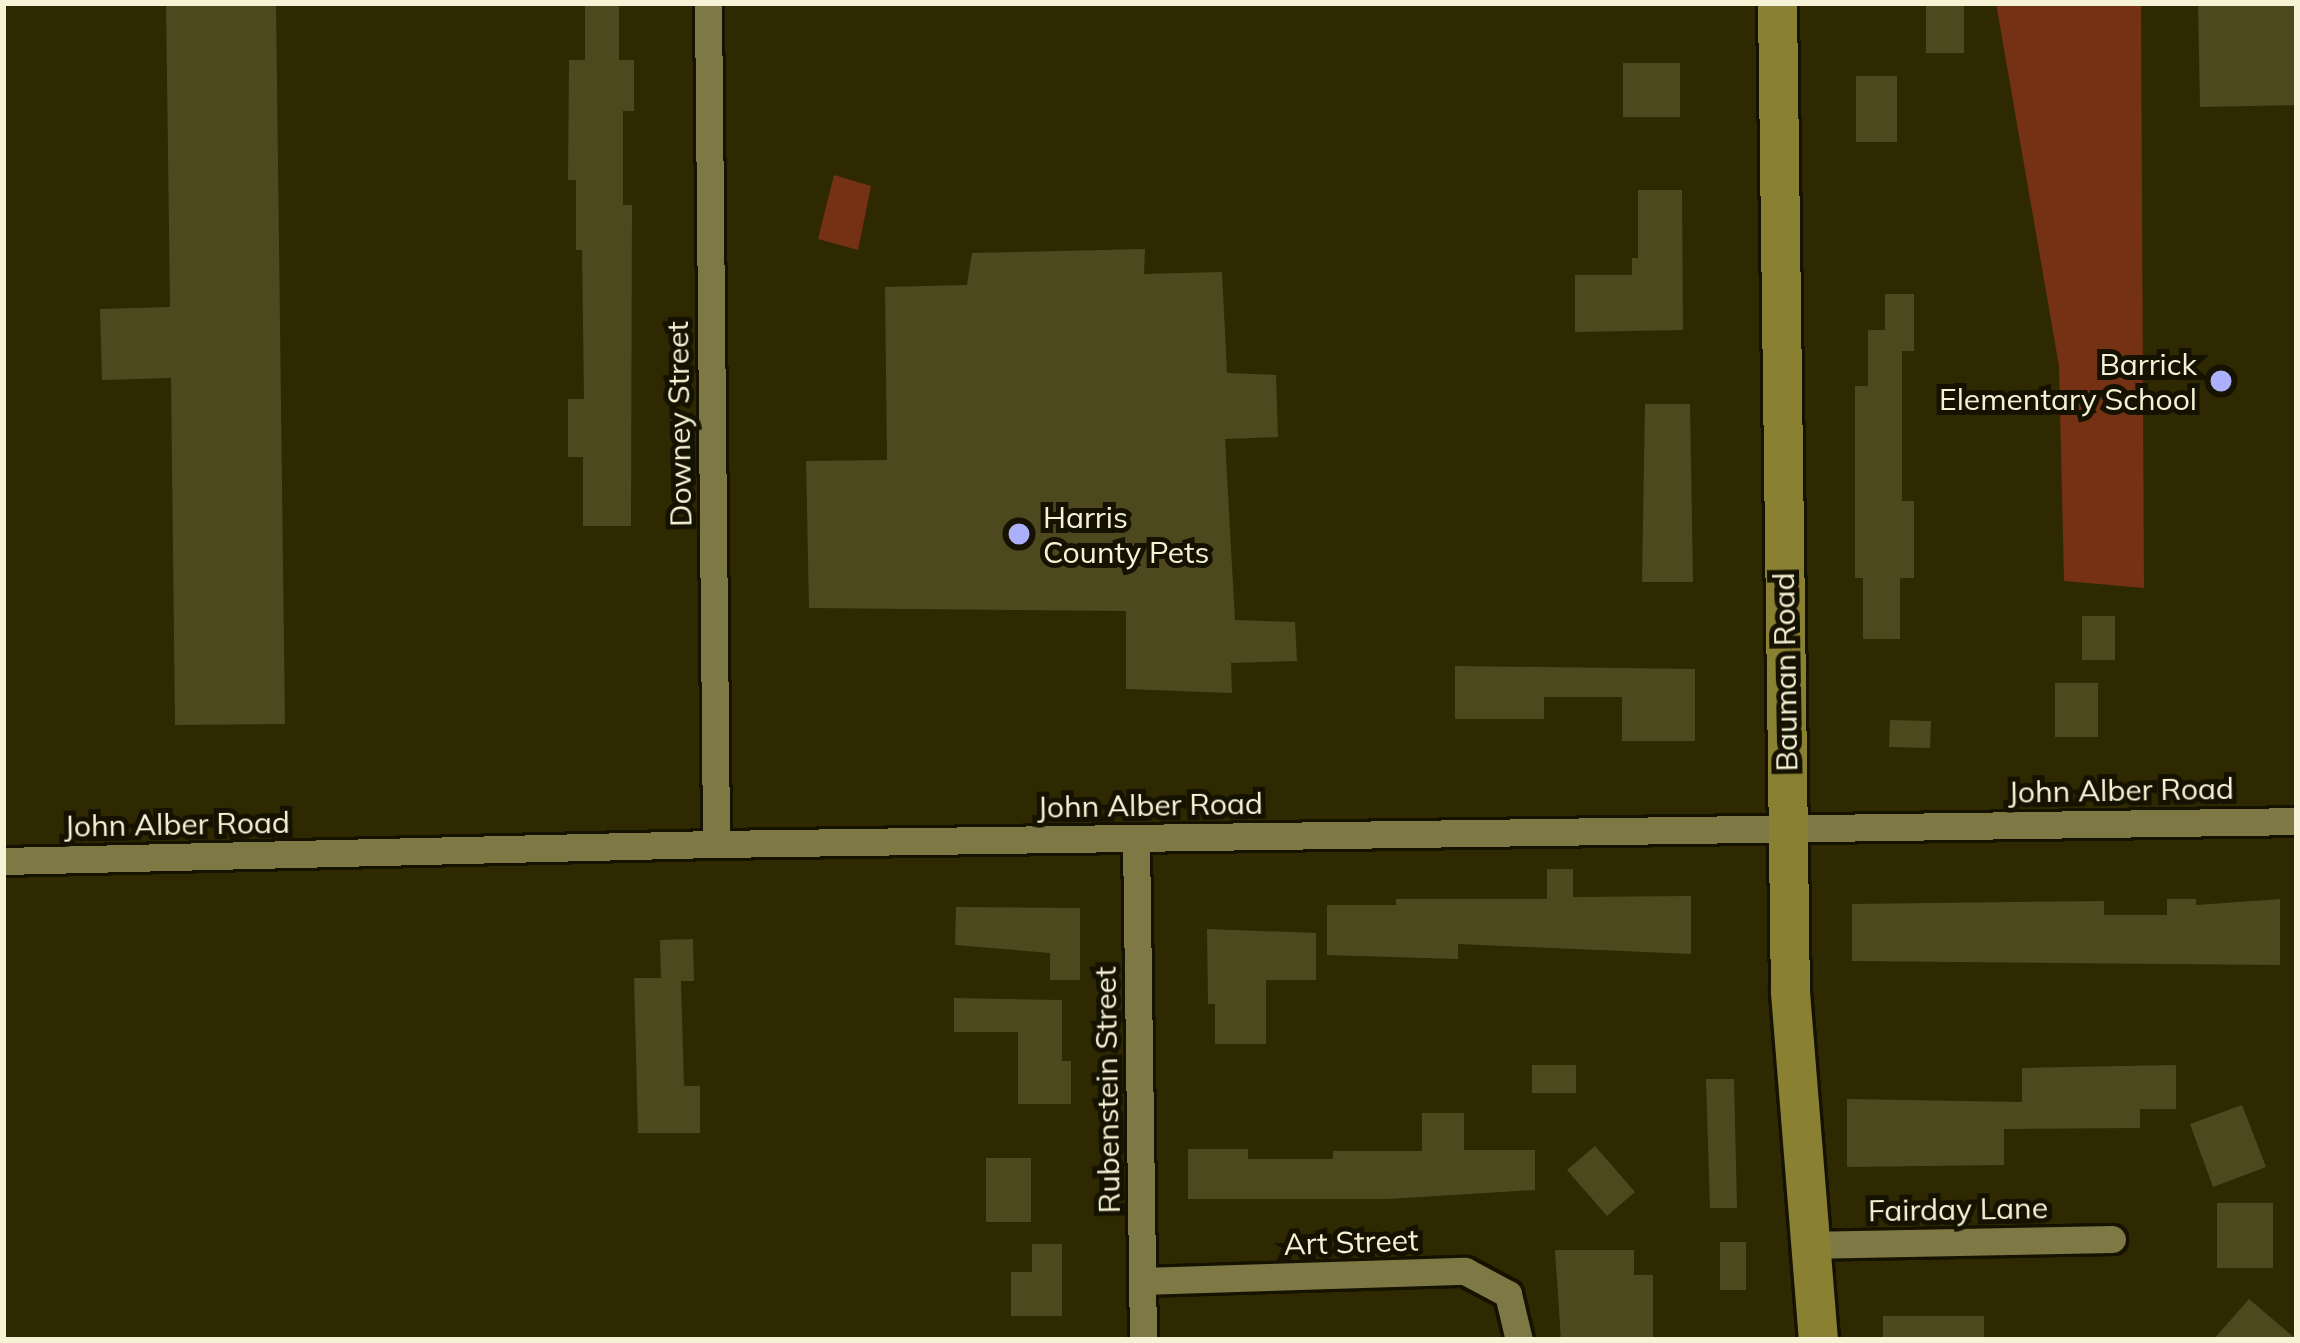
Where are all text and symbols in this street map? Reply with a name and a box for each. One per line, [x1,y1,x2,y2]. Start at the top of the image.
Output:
street label: Downey Street [659,321,699,527]
place label: Barrick Elementary School [1939,346,2197,416]
marker: Barrick Elementary School [2208,368,2234,394]
place label: Harris County Pets [1043,499,1209,570]
marker: Harris County Pets [1006,521,1032,547]
street label: Bauman Road [1765,572,1805,772]
street label: John Alber Road [2008,770,2234,810]
street label: John Alber Road [1037,785,1263,825]
street label: John Alber Road [64,804,290,844]
street label: Rubenstein Street [1087,966,1127,1214]
street label: Fairday Lane [1868,1189,2048,1229]
street label: Art Street [1283,1222,1419,1262]

